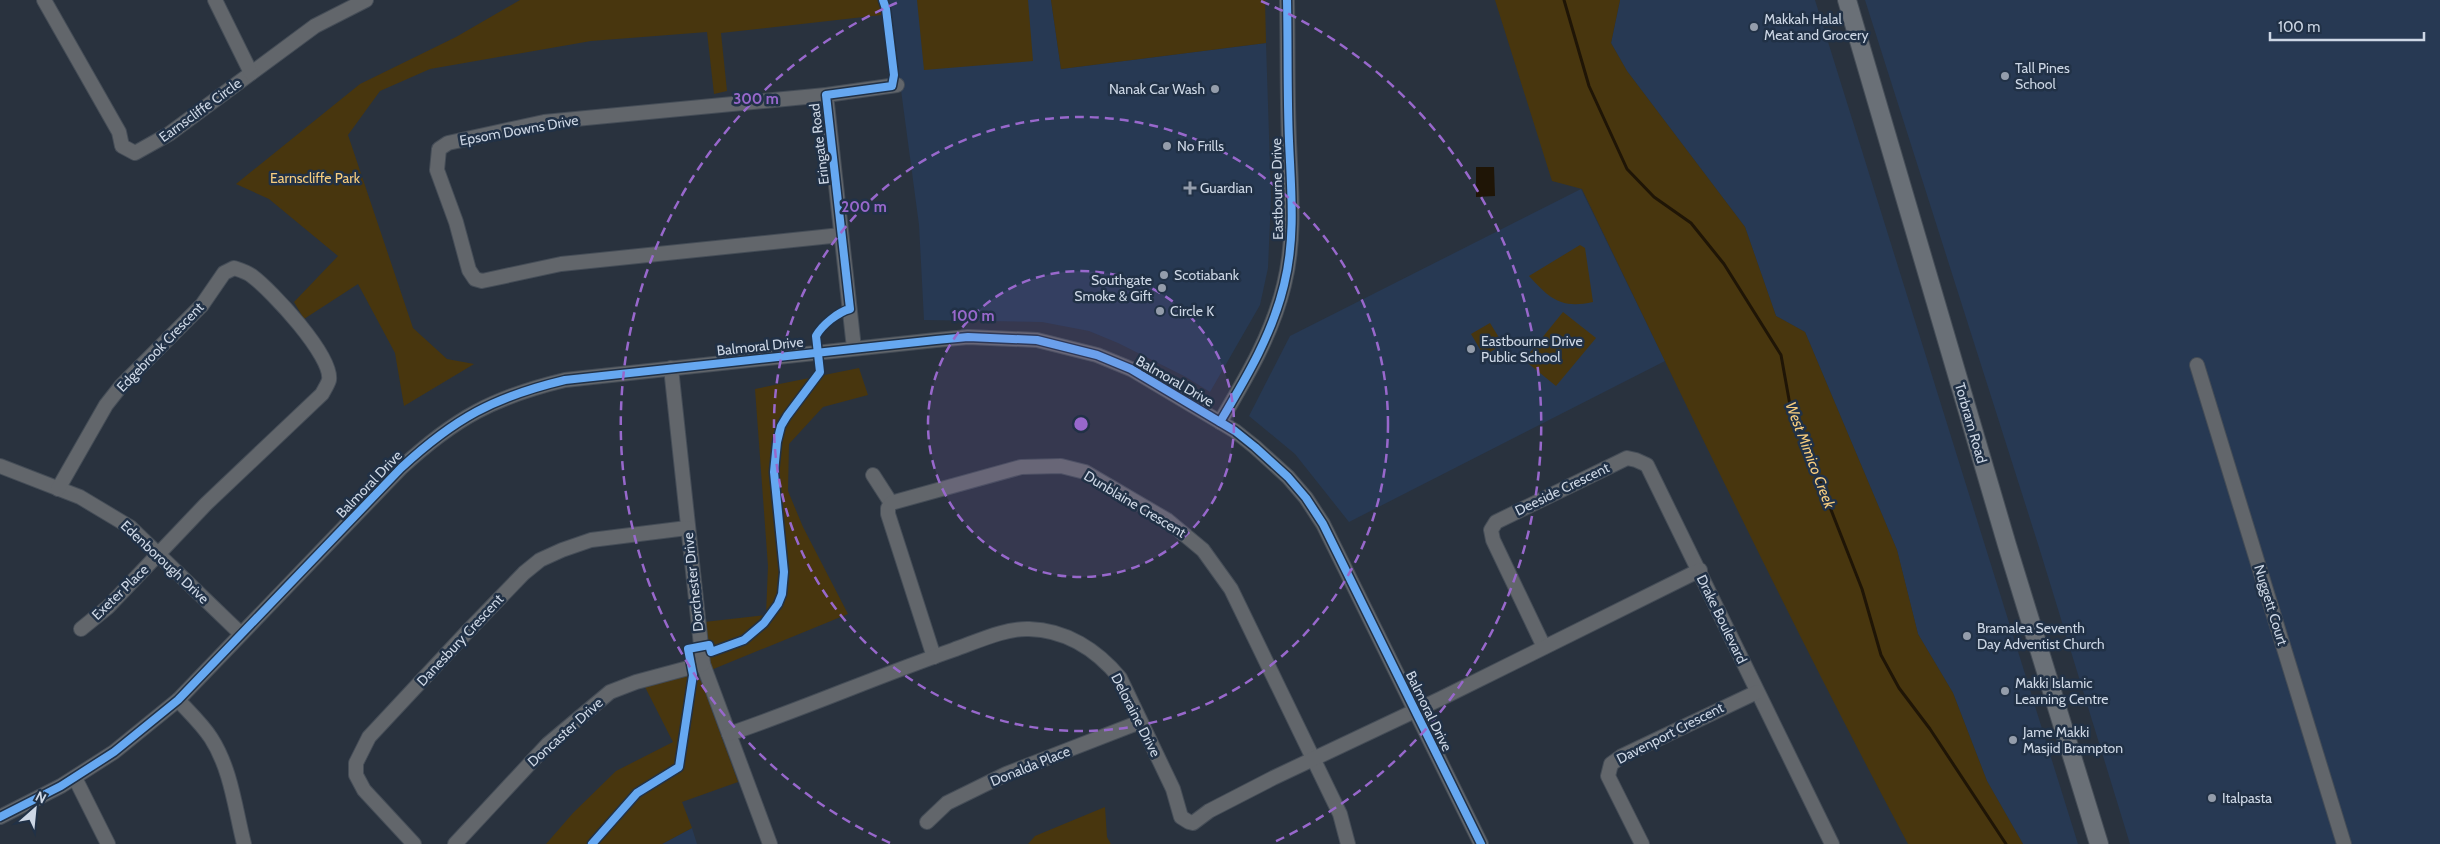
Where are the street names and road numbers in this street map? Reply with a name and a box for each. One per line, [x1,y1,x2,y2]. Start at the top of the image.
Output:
street label: Earnscliffe Circle [155,74,245,146]
street label: Eringate Road [805,102,833,186]
street label: Epsom Downs Drive [458,111,580,149]
street label: Eastbourne Drive [1267,138,1287,240]
street label: Edgebrook Crescent [113,298,208,396]
street label: Balmoral Drive [716,332,804,360]
street label: Balmoral Drive [1133,351,1217,411]
street label: Torbram Road [1951,381,1991,465]
street label: Balmoral Drive [332,446,406,522]
street label: Deeside Crescent [1512,458,1612,520]
street label: Dunblaine Crescent [1081,466,1189,542]
street label: Edenborough Drive [117,516,213,608]
street label: Dorchester Drive [679,531,707,633]
street label: Exeter Place [88,560,152,624]
street label: Nuggett Court [2250,563,2292,648]
street label: Drake Boulevard [1693,572,1751,666]
street label: Danesbury Crescent [413,590,507,690]
street label: Balmoral Drive [1402,668,1456,754]
street label: Deloraine Drive [1107,670,1165,760]
street label: Doncaster Drive [524,693,606,771]
street label: Davenport Crescent [1613,698,1727,768]
street label: Donalda Place [987,742,1073,790]

